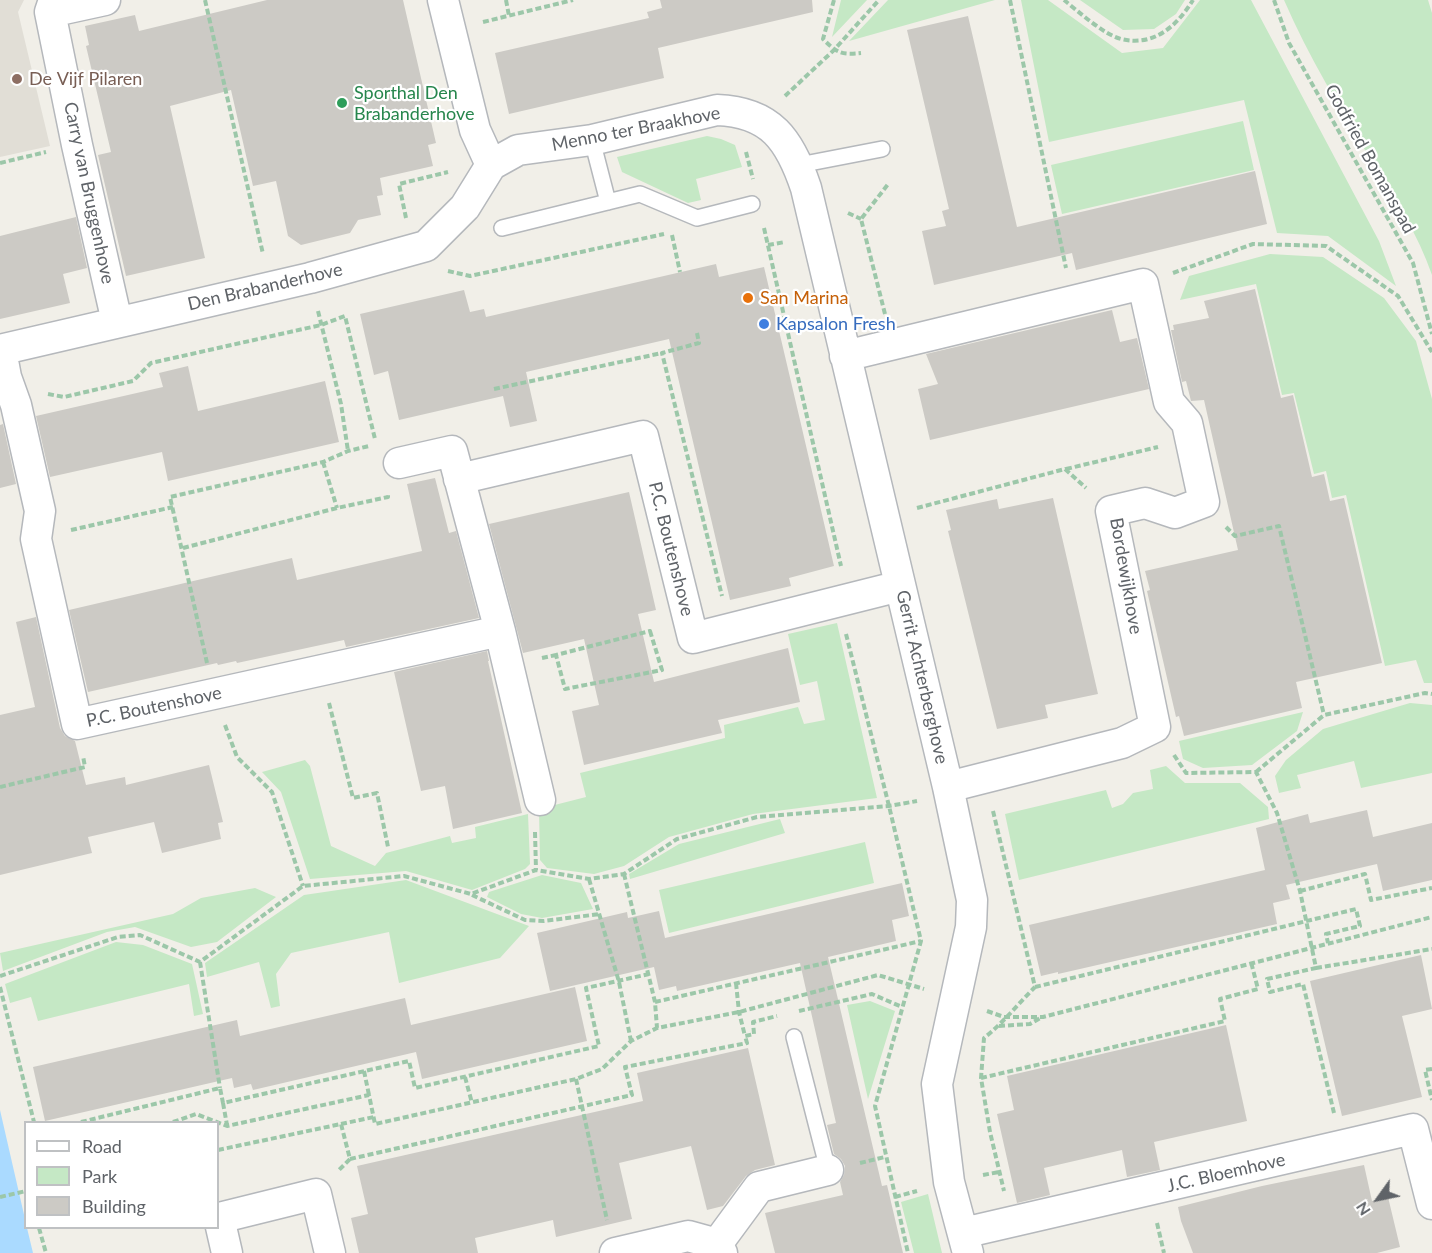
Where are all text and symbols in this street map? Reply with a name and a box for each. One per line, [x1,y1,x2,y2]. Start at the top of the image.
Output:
place label: De Vijf Pilaren [29,68,142,90]
marker: De Vijf Pilaren [10,72,24,86]
street label: Godfried Bomanspad [1320,81,1420,237]
place label: Sporthal Den Brabanderhove [354,82,475,124]
marker: Sporthal Den Brabanderhove [335,96,349,110]
street label: Carry van Bruggenhove [59,100,119,286]
street label: Menno ter Braakhove [550,102,722,156]
street label: Den Brabanderhove [185,259,345,315]
place label: San Marina [760,287,848,309]
marker: San Marina [741,291,755,305]
place label: Kapsalon Fresh [776,313,896,335]
marker: Kapsalon Fresh [757,317,771,331]
street label: P.C. Boutenshove [644,480,698,618]
street label: Bordewijkhove [1105,516,1147,636]
street label: Gerrit Achterberghove [891,588,953,766]
street label: P.C. Boutenshove [84,682,224,732]
legend [24,1121,219,1229]
text: Road [82,1135,122,1157]
street label: J.C. Bloemhove [1165,1149,1287,1197]
text: Park [82,1165,117,1187]
north arrow [1348,1169,1408,1229]
text: Building [82,1195,146,1217]
text: N [1351,1199,1374,1219]

